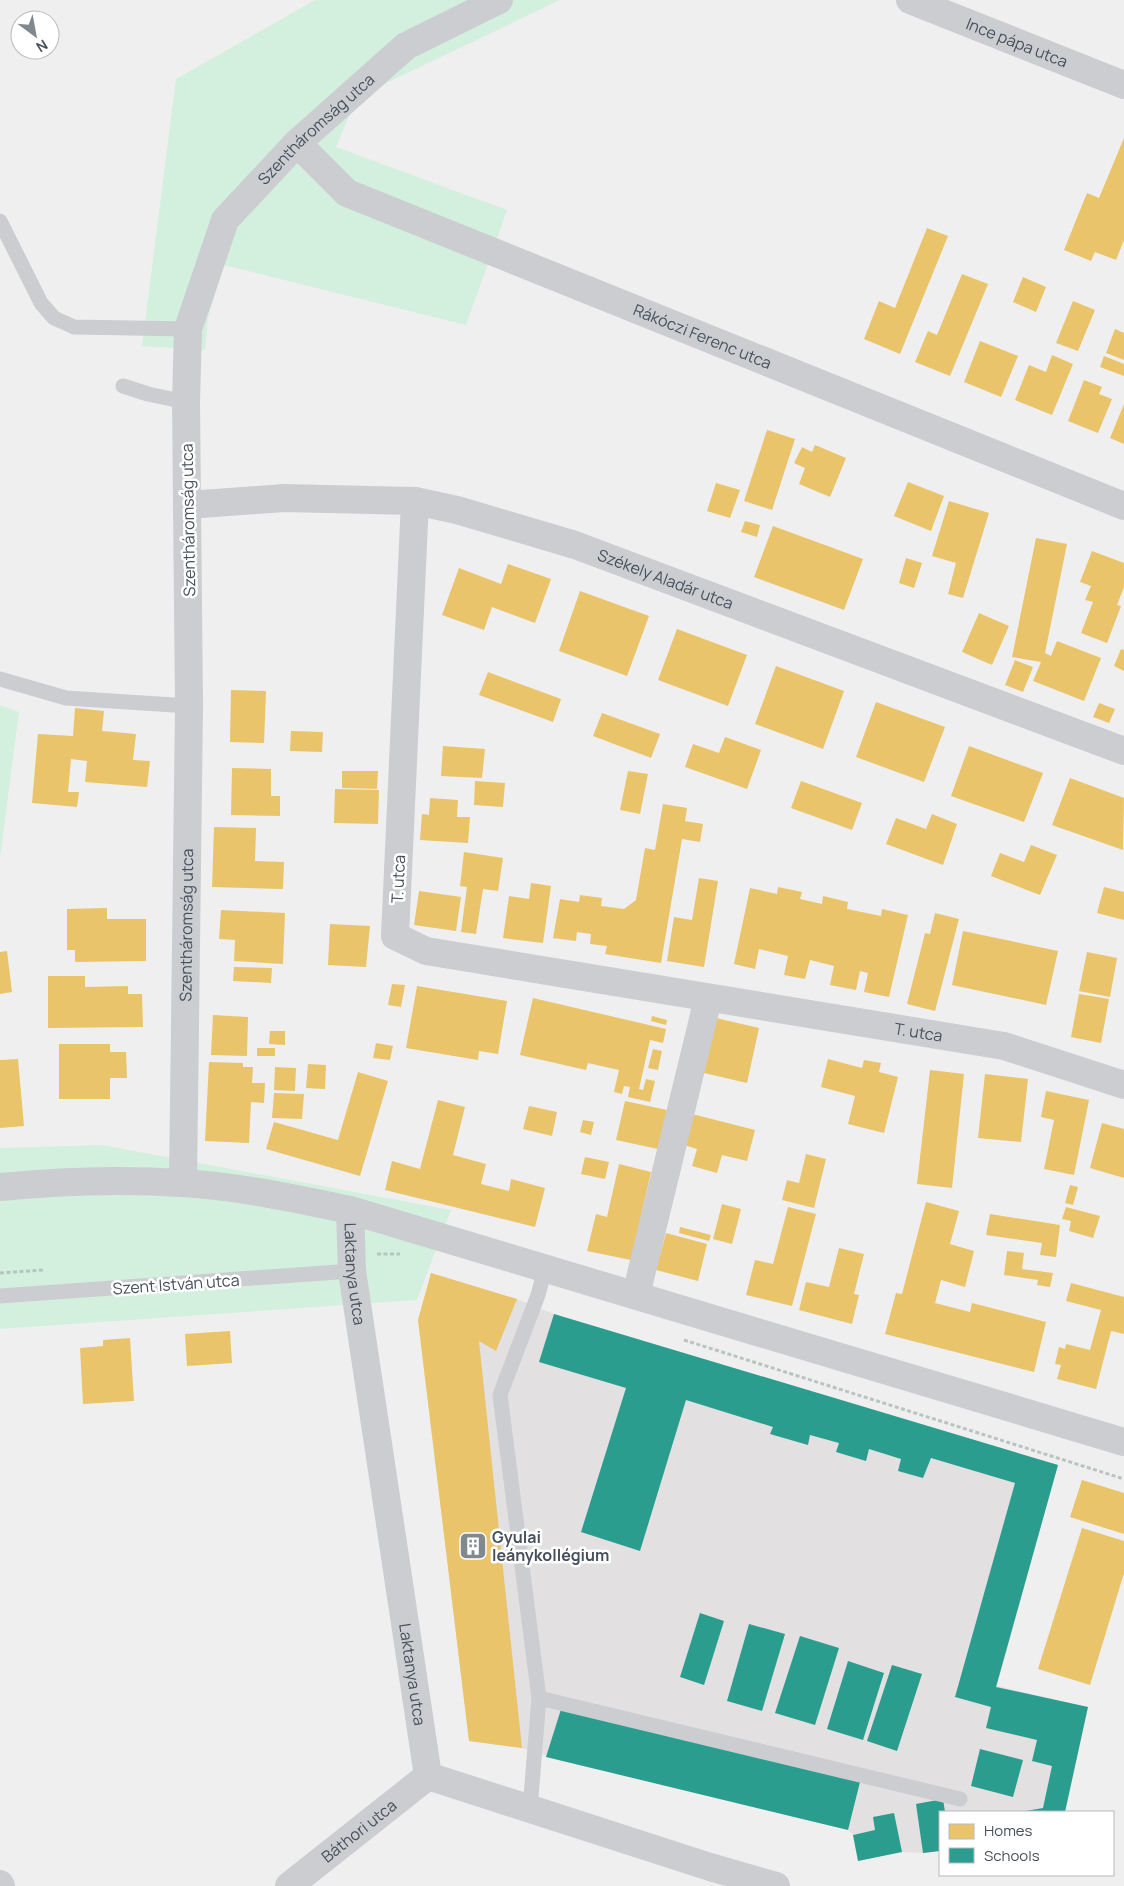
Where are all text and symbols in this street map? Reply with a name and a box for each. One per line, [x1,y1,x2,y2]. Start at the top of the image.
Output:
north arrow [10,10,60,60]
street label: Ince pápa utca [963,12,1071,73]
text: N [33,36,51,57]
street label: Szentháromság utca [253,68,379,189]
street label: Rákóczi Ferenc utca [630,298,775,374]
street label: Szentháromság utca [176,443,200,597]
street label: Székely Aladár utca [595,544,736,614]
street label: Szentháromság utca [174,848,198,1002]
street label: T. utca [386,854,410,904]
street label: T. utca [893,1017,944,1047]
street label: Laktanya utca [339,1222,371,1327]
street label: Szent István utca [112,1269,240,1299]
place label: Gyulai leánykollégium [492,1526,610,1566]
building icon: Gyulai leánykollégium [458,1531,488,1561]
street label: Laktanya utca [394,1622,431,1727]
street label: Báthori utca [317,1794,401,1867]
legend [939,1811,1114,1876]
text: Homes [984,1820,1033,1841]
text: Schools [984,1845,1040,1866]

